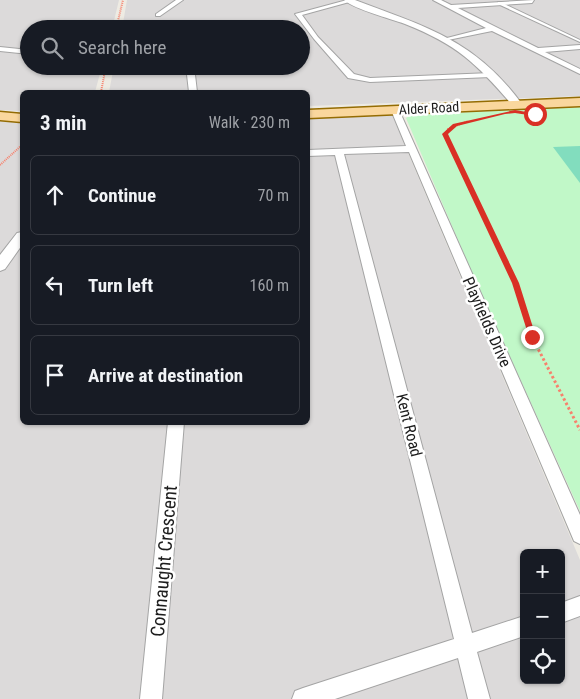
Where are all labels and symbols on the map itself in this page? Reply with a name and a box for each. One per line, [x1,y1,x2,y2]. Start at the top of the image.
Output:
street label: Alder Road [398,98,460,118]
route start [524,103,547,126]
street label: Playfields Drive [459,274,515,370]
route end [521,326,544,349]
street label: Kent Road [392,392,426,458]
street label: Connaught Crescent [146,484,182,638]

